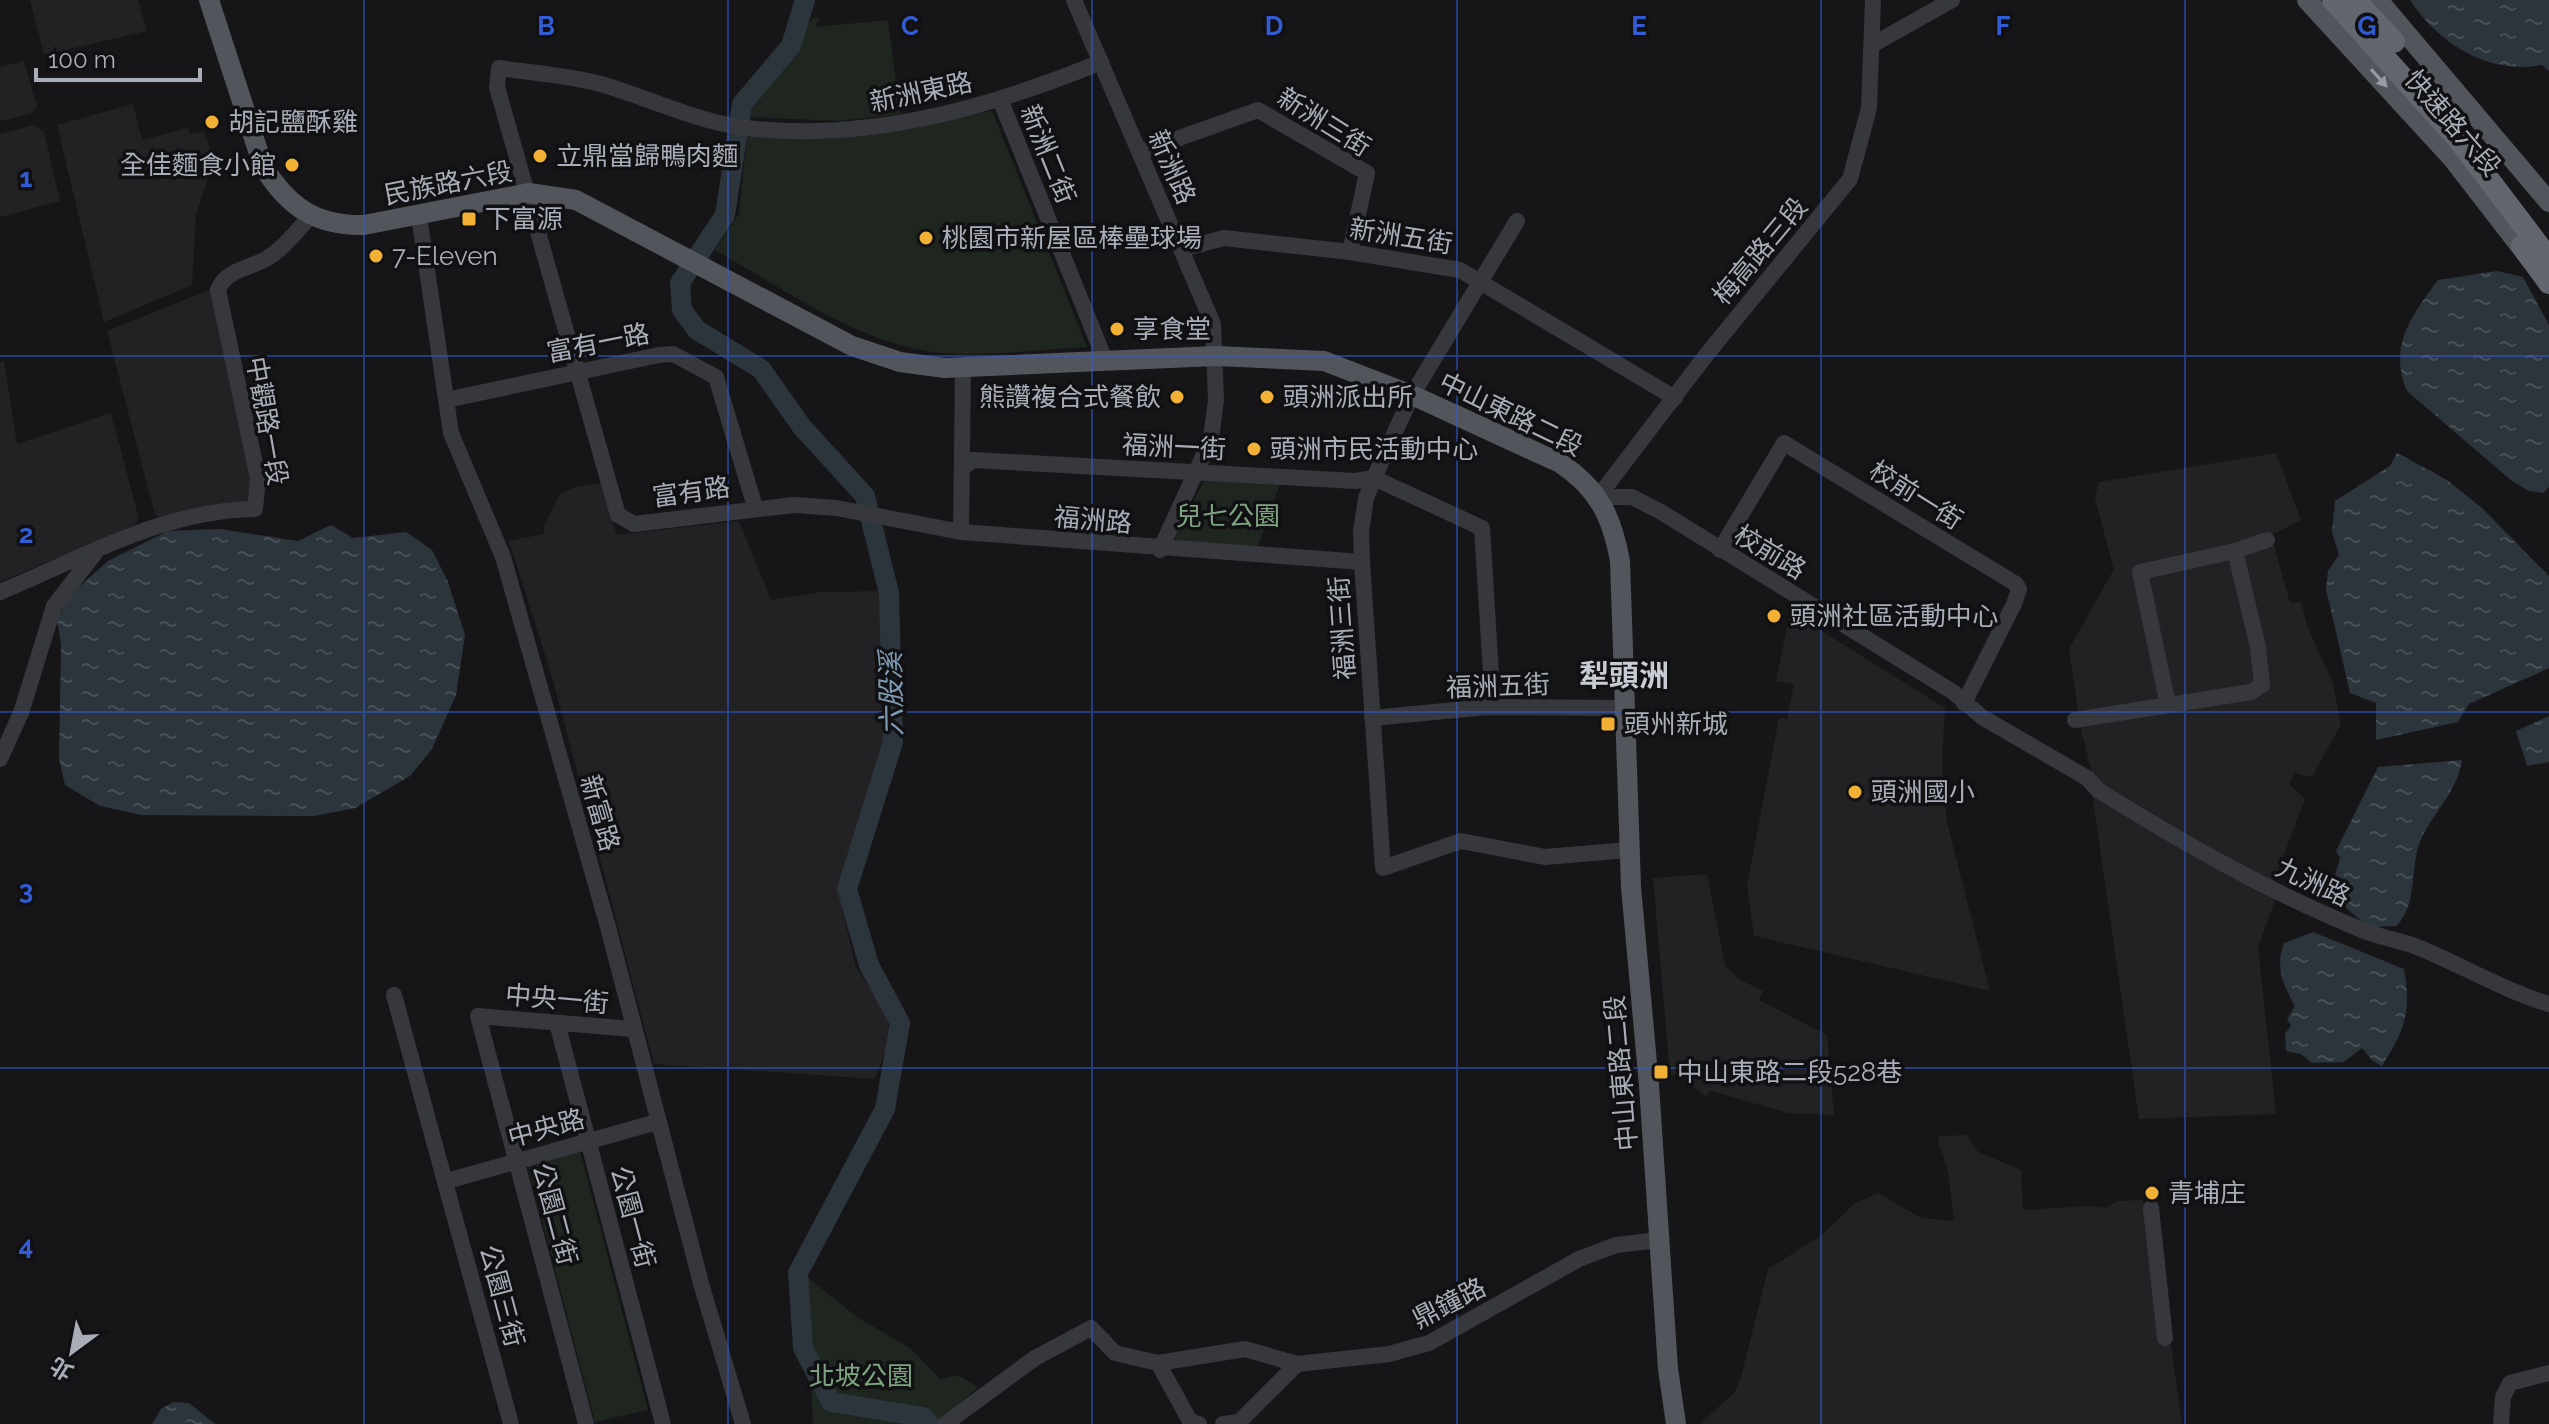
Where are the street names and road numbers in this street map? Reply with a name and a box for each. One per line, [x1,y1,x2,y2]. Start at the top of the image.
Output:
street label: 快速路六段 [2399,64,2507,182]
street label: 新洲東路 [867,67,975,117]
street label: 新洲三街 [1272,82,1376,162]
street label: 新洲二街 [1015,100,1081,208]
street label: 新洲路 [1142,125,1202,209]
street label: 民族路六段 [381,156,515,210]
street label: 梅高路三段 [1707,192,1813,310]
street label: 新洲五街 [1347,213,1455,259]
street label: 富有一路 [544,318,652,368]
street label: 中觀路一段 [241,354,293,488]
street label: 中山東路二段 [1434,366,1588,462]
street label: 福洲一街 [1121,429,1227,465]
street label: 校前一街 [1864,455,1968,535]
street label: 富有路 [650,472,732,512]
street label: 福洲路 [1053,502,1133,538]
street label: 校前路 [1729,519,1811,585]
street label: 福洲三街 [1323,575,1361,681]
street label: 福洲五街 [1446,669,1550,703]
street label: 新富路 [575,771,625,855]
street label: 九洲路 [2271,852,2355,912]
street label: 中央一街 [504,980,610,1018]
street label: 中山東路二段 [1599,994,1643,1152]
street label: 中央路 [504,1103,588,1153]
street label: 公園二街 [527,1160,583,1268]
street label: 公園一街 [605,1163,661,1271]
street label: 公園三街 [474,1242,530,1350]
street label: 鼎鐘路 [1407,1272,1491,1334]

